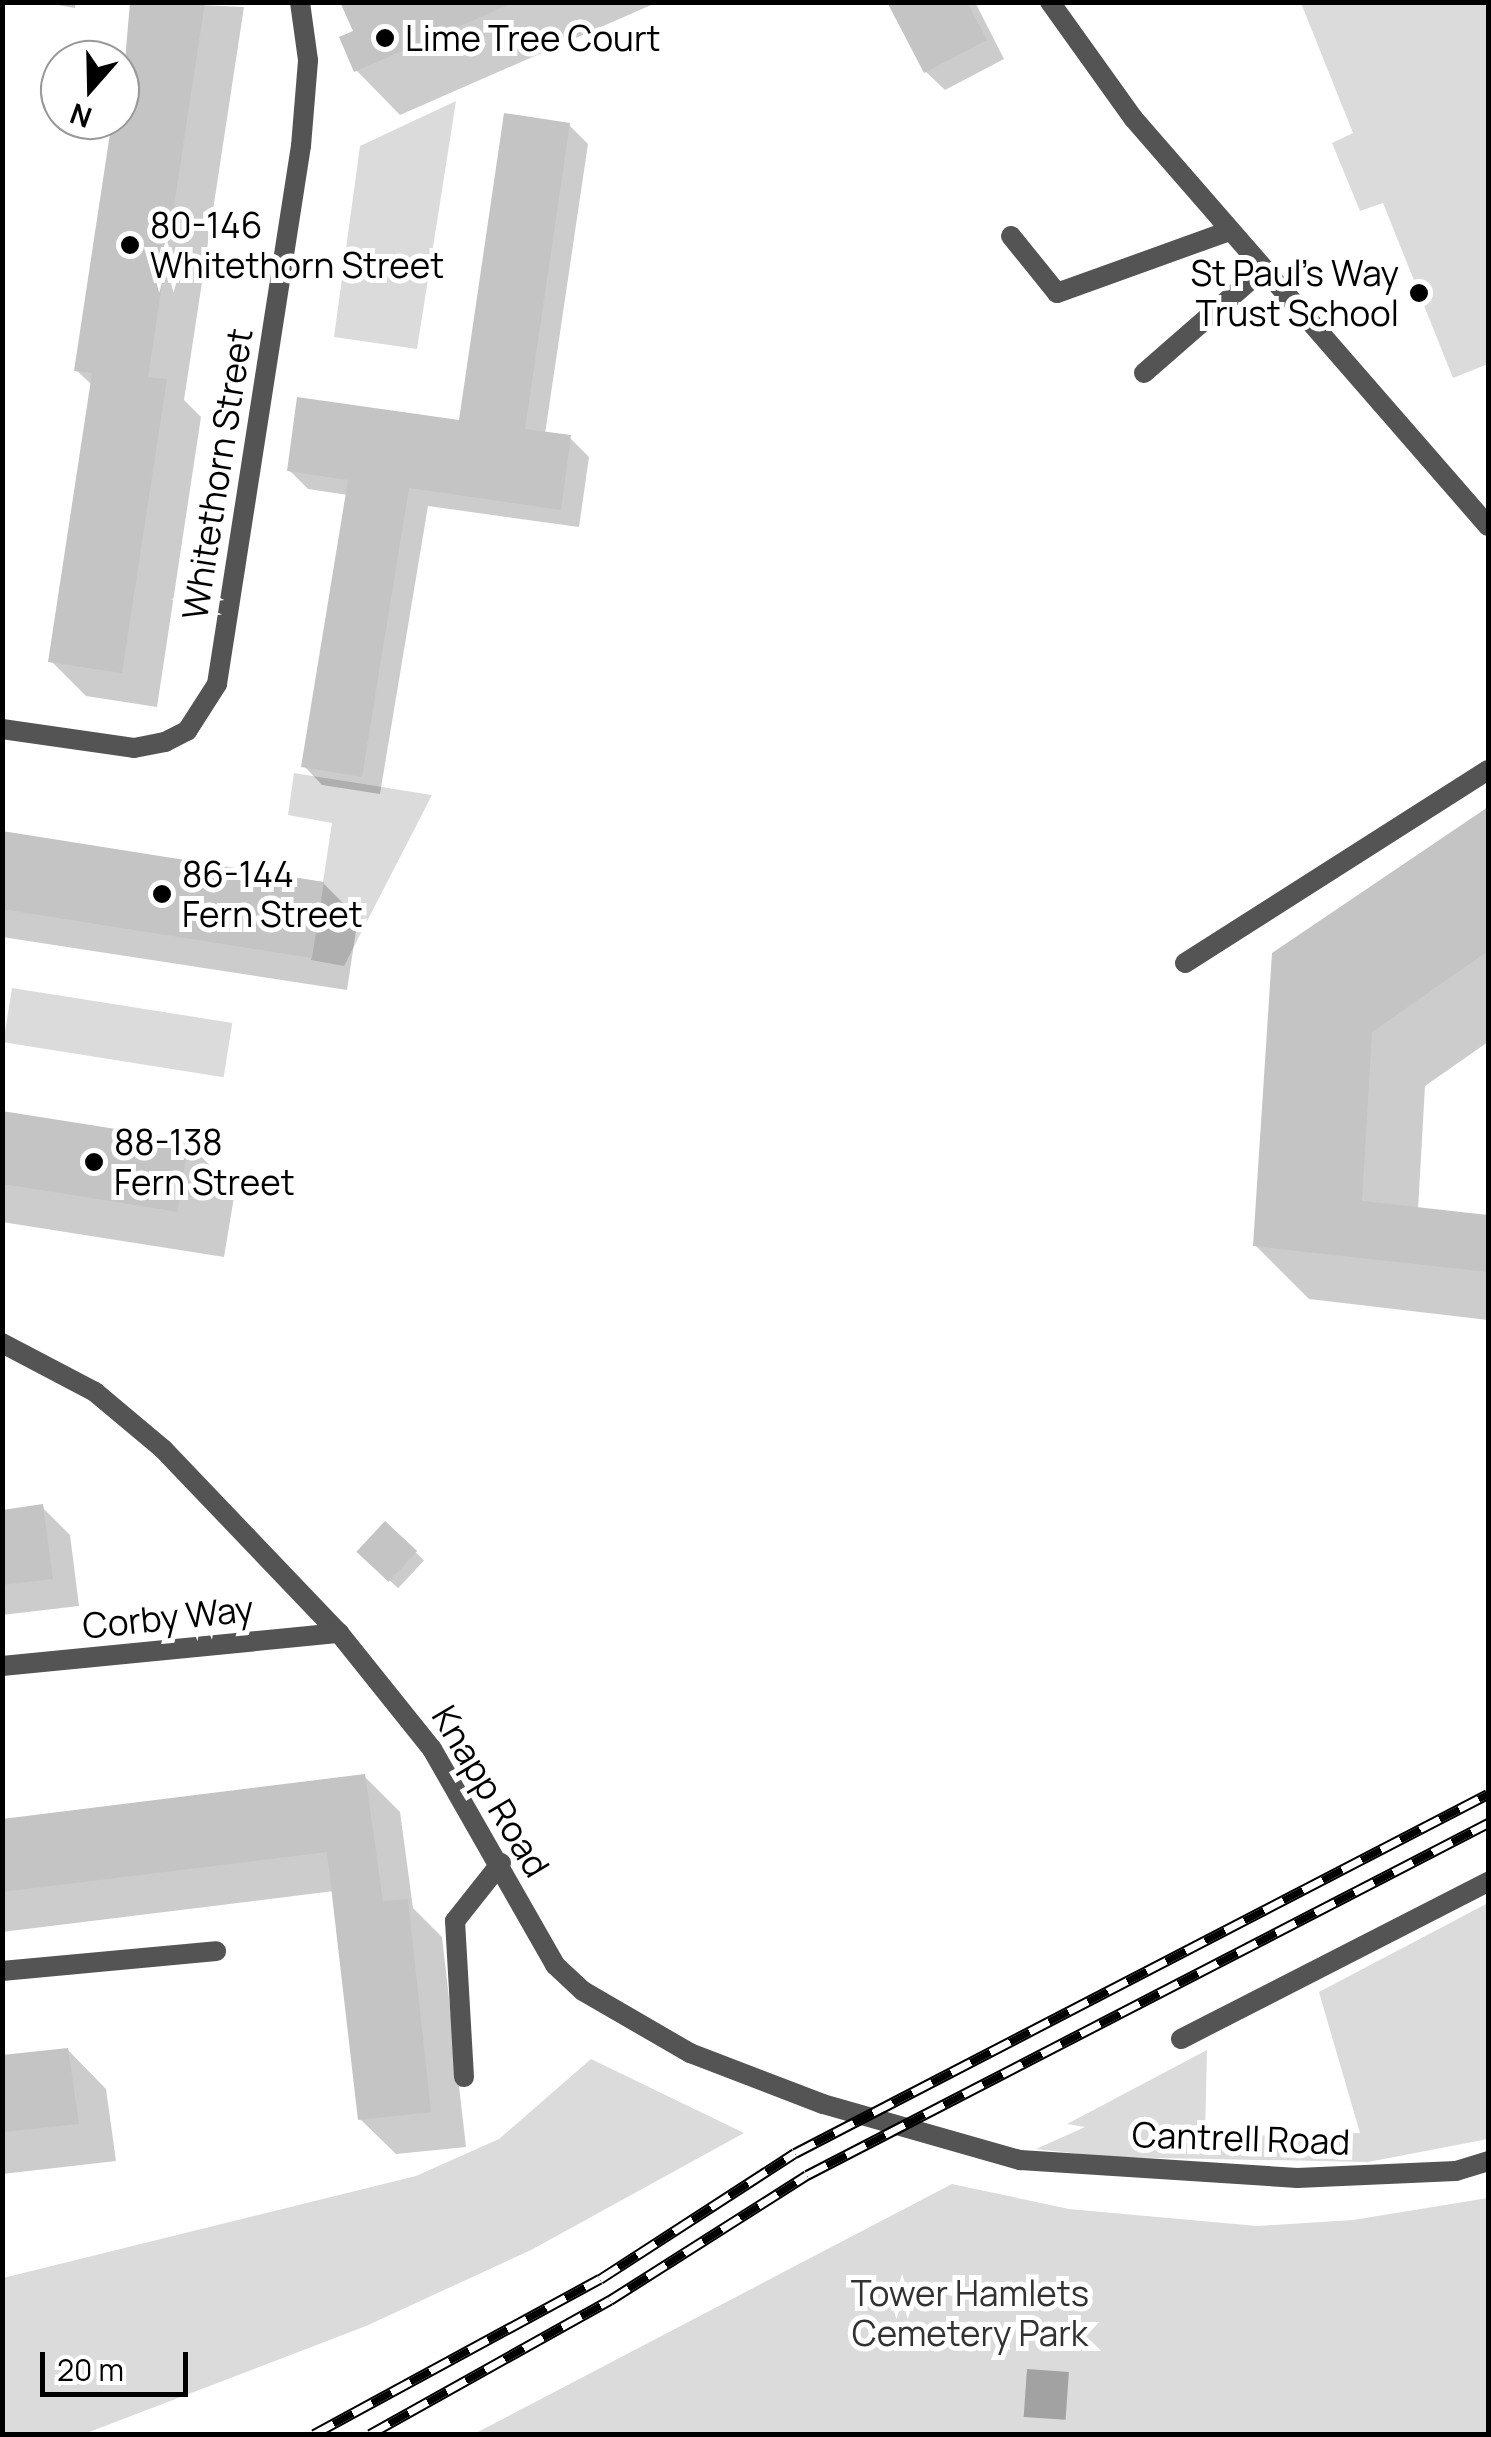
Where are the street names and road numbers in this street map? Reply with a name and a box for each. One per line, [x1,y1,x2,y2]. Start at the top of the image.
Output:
street label: Whitethorn Street [173,325,261,623]
street label: Corby Way [80,1587,256,1647]
street label: Knapp Road [423,1698,559,1884]
street label: Cantrell Road [1131,2113,1351,2163]

